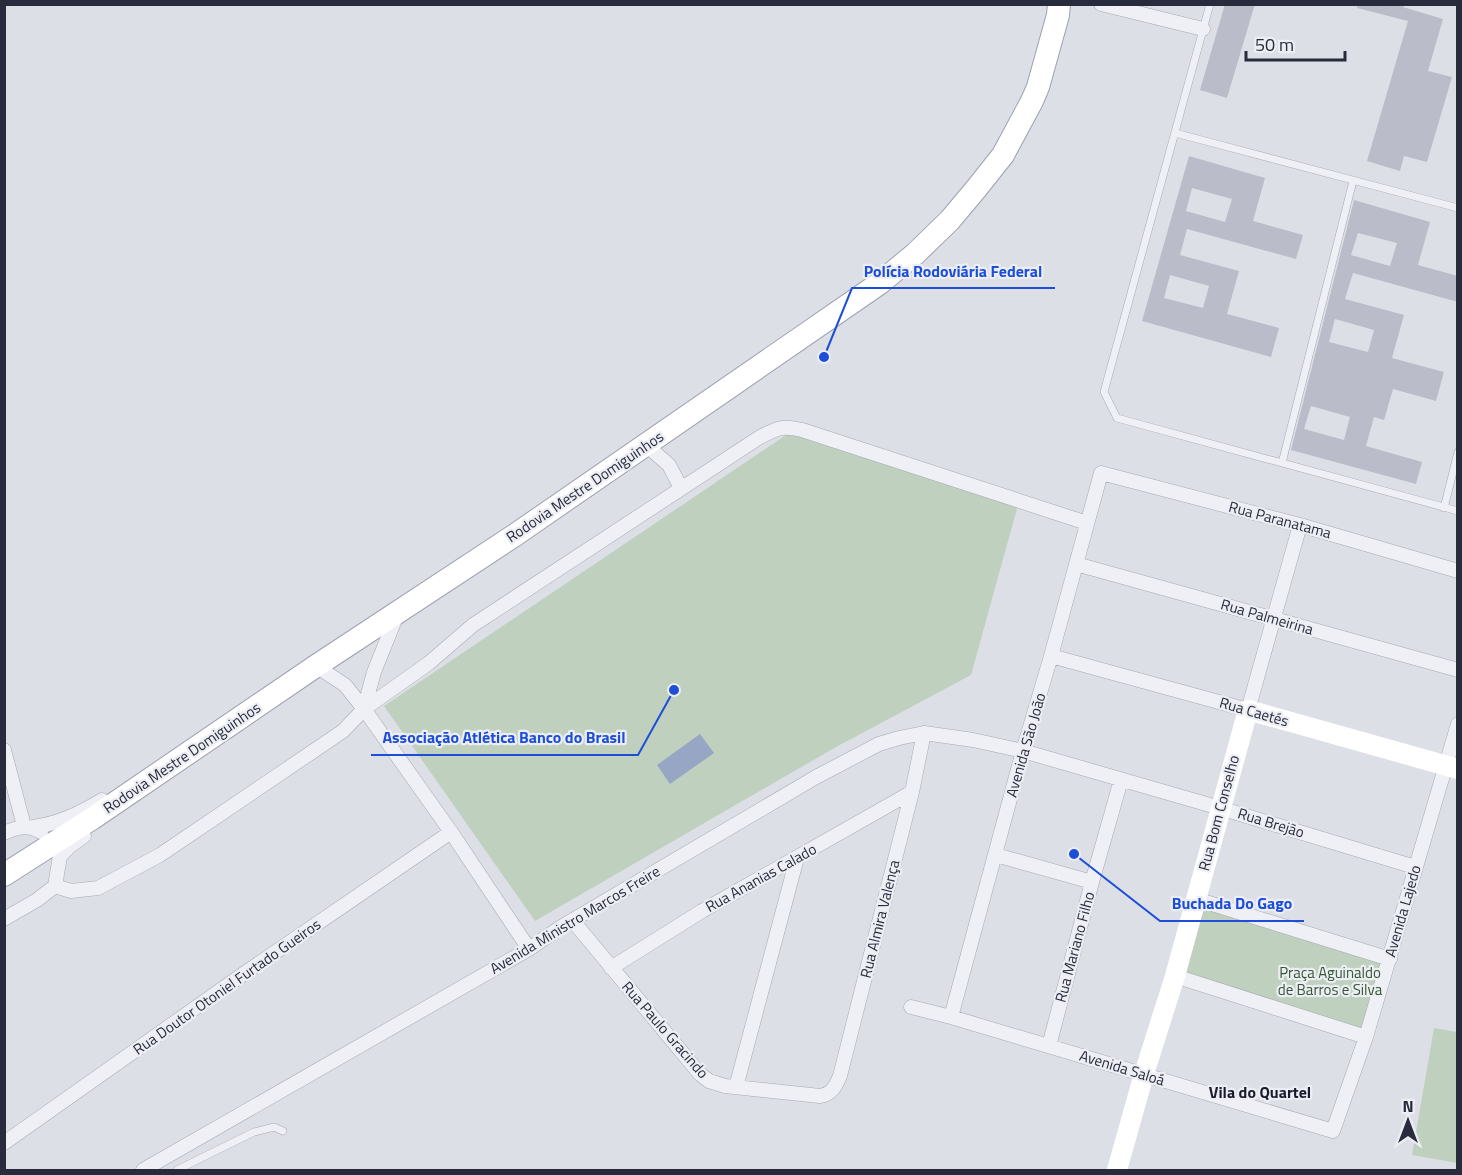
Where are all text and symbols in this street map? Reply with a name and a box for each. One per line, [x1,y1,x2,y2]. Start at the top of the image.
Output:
scale bar [1246,24,1345,62]
text: 50 m [1255,31,1294,58]
callout: Polícia Rodoviária Federal [852,254,1055,288]
text: Polícia Rodoviária Federal [864,259,1042,283]
street label: Rodovia Mestre Domiguinhos [501,425,668,548]
street label: Rua Paranatama [1226,495,1334,544]
street label: Rua Palmeirina [1218,592,1317,641]
street label: Avenida São João [1000,690,1051,800]
street label: Rua Caetés [1217,691,1291,732]
street label: Rodovia Mestre Domiguinhos [98,696,265,819]
callout: Associação Atlética Banco do Brasil [371,721,638,755]
text: Associação Atlética Banco do Brasil [382,725,626,749]
street label: Rua Bom Conselho [1192,752,1245,873]
street label: Rua Brejão [1235,802,1307,844]
street label: Rua Ananias Calado [701,837,821,918]
street label: Rua Almira Valença [854,857,905,980]
street label: Avenida Ministro Marcos Freire [485,859,664,980]
street label: Avenida Lajedo [1378,862,1427,960]
callout: Buchada Do Gago [1160,887,1304,921]
street label: Rua Mariano Filho [1049,889,1100,1005]
text: Buchada Do Gago [1172,891,1292,915]
street label: Rua Doutor Otoniel Furtado Gueiros [128,913,325,1060]
park label: Praça Aguinaldo de Barros e Silva [1278,961,1383,1001]
street label: Rua Paulo Gracindo [616,976,714,1084]
street label: Avenida Saloá [1077,1044,1168,1092]
district label: Vila do Quartel [1209,1080,1311,1104]
north arrow [1378,1091,1438,1151]
text: N [1402,1094,1414,1118]

